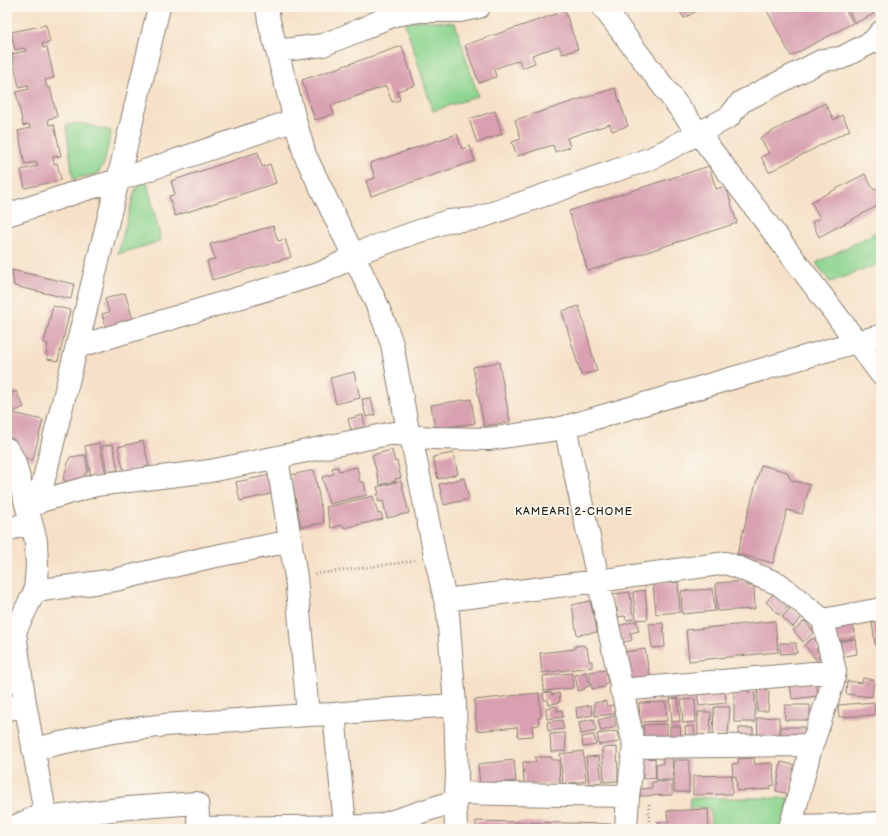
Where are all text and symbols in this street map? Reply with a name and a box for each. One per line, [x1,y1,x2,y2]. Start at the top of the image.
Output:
district label: KAMEARI 2-CHOME [515,505,633,518]

